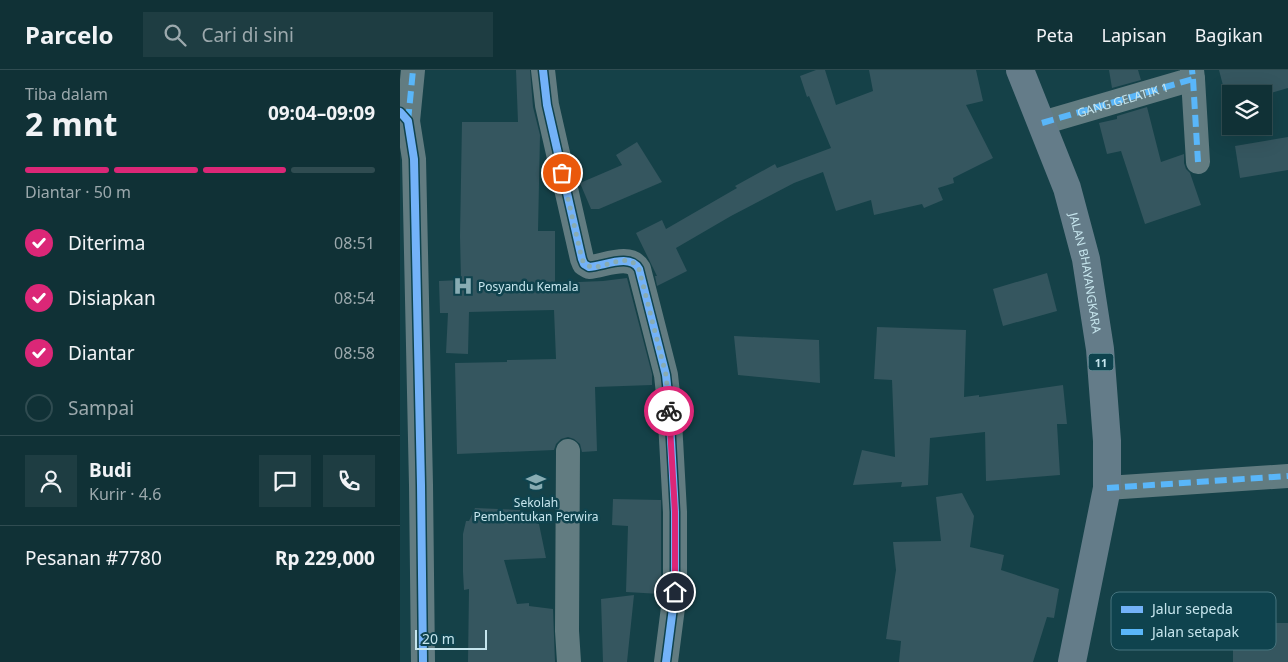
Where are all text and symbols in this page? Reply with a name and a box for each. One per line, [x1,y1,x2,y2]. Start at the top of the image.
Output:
search box [143,12,493,57]
text: Parcelo [25,18,113,51]
icon: search [161,21,189,49]
text: Cari di sini [201,22,294,48]
text: Peta [1036,23,1074,47]
text: Lapisan [1102,23,1167,47]
text: Bagikan [1195,23,1263,47]
street label: GANG GELATIK 1 [1075,78,1170,121]
text: Tiba dalam [25,83,108,105]
map controls [1222,85,1272,135]
button: layers [1222,85,1272,135]
text: 09:04–09:09 [268,100,375,126]
text: 2 mnt [25,102,118,145]
pin [541,152,583,194]
icon: bag [548,159,576,187]
text: Diantar · 50 m [25,181,131,203]
street label: JALAN BHAYANGKARA [1065,210,1106,335]
icon: check [25,229,53,257]
text: Diterima [68,230,146,256]
text: 08:51 [334,232,375,254]
hospital icon: Posyandu Kemala [452,275,474,297]
place label: Posyandu Kemala [478,278,578,295]
icon: check [25,284,53,312]
text: Disiapkan [68,285,156,311]
text: 08:54 [334,287,375,309]
icon: check [25,339,53,367]
text: Diantar [68,340,135,366]
text: 08:58 [334,342,375,364]
road number: 11 [1088,354,1114,370]
courier [644,386,694,436]
text: Sampai [68,395,134,421]
icon: bike [655,397,683,425]
button: person [25,455,77,507]
button: chat [259,455,311,507]
button: phone [323,455,375,507]
text: Budi [89,457,132,483]
school or university icon: Sekolah Pembentukan Perwira [525,471,547,493]
text: Kurir · 4.6 [89,483,161,505]
place label: Sekolah Pembentukan Perwira [473,494,599,525]
text: Pesanan #7780 [25,545,162,571]
text: Rp 229,000 [275,545,375,571]
pin [654,571,696,613]
icon: home [661,578,689,606]
legend [1111,592,1276,650]
text: Jalur sepeda [1150,599,1233,618]
text: Jalan setapak [1150,622,1239,641]
scale bar [415,627,488,650]
text: 20 m [422,629,455,648]

